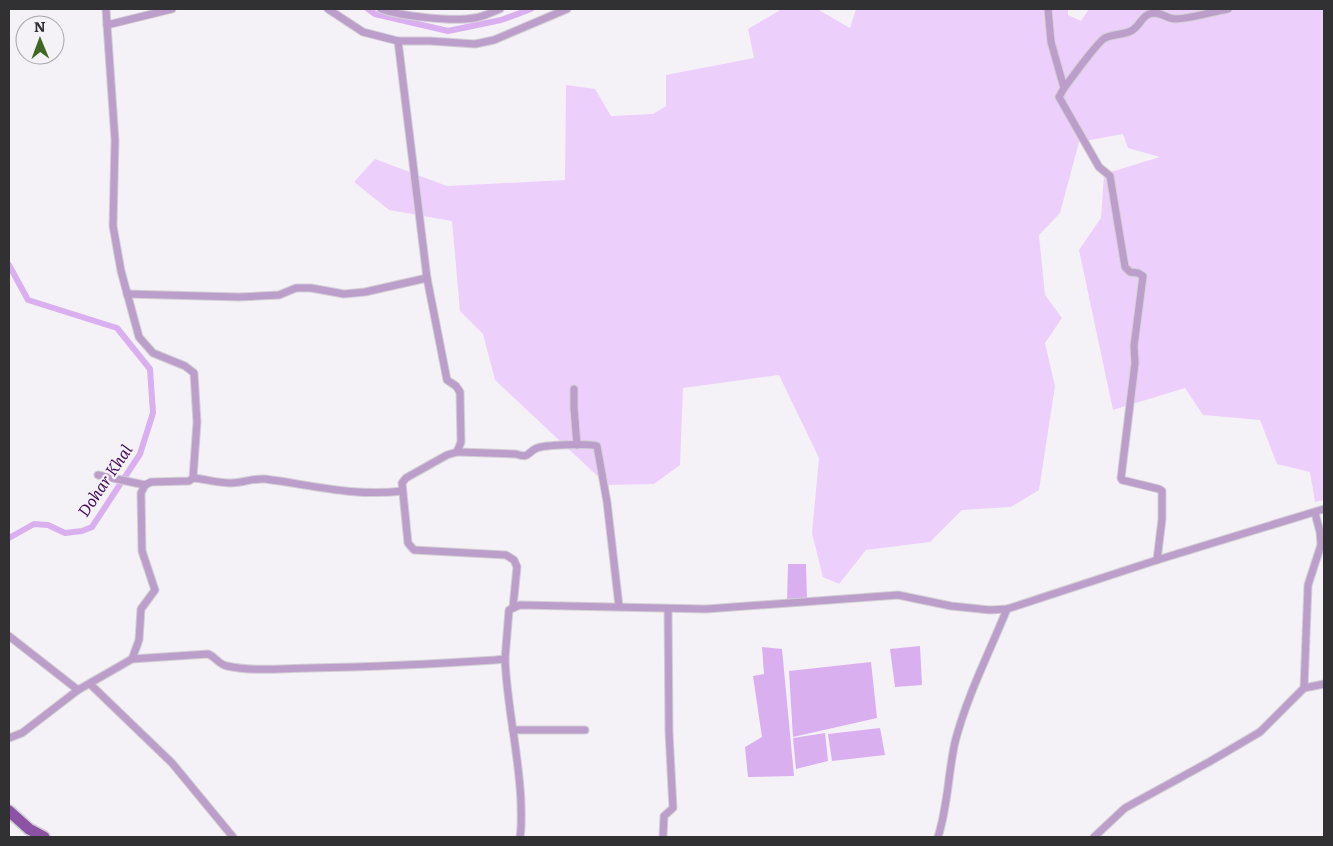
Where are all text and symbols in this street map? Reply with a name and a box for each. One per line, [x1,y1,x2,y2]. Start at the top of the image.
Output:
north arrow [15,15,65,65]
text: N [34,16,46,36]
water label: Dohar Khal [71,438,137,521]

